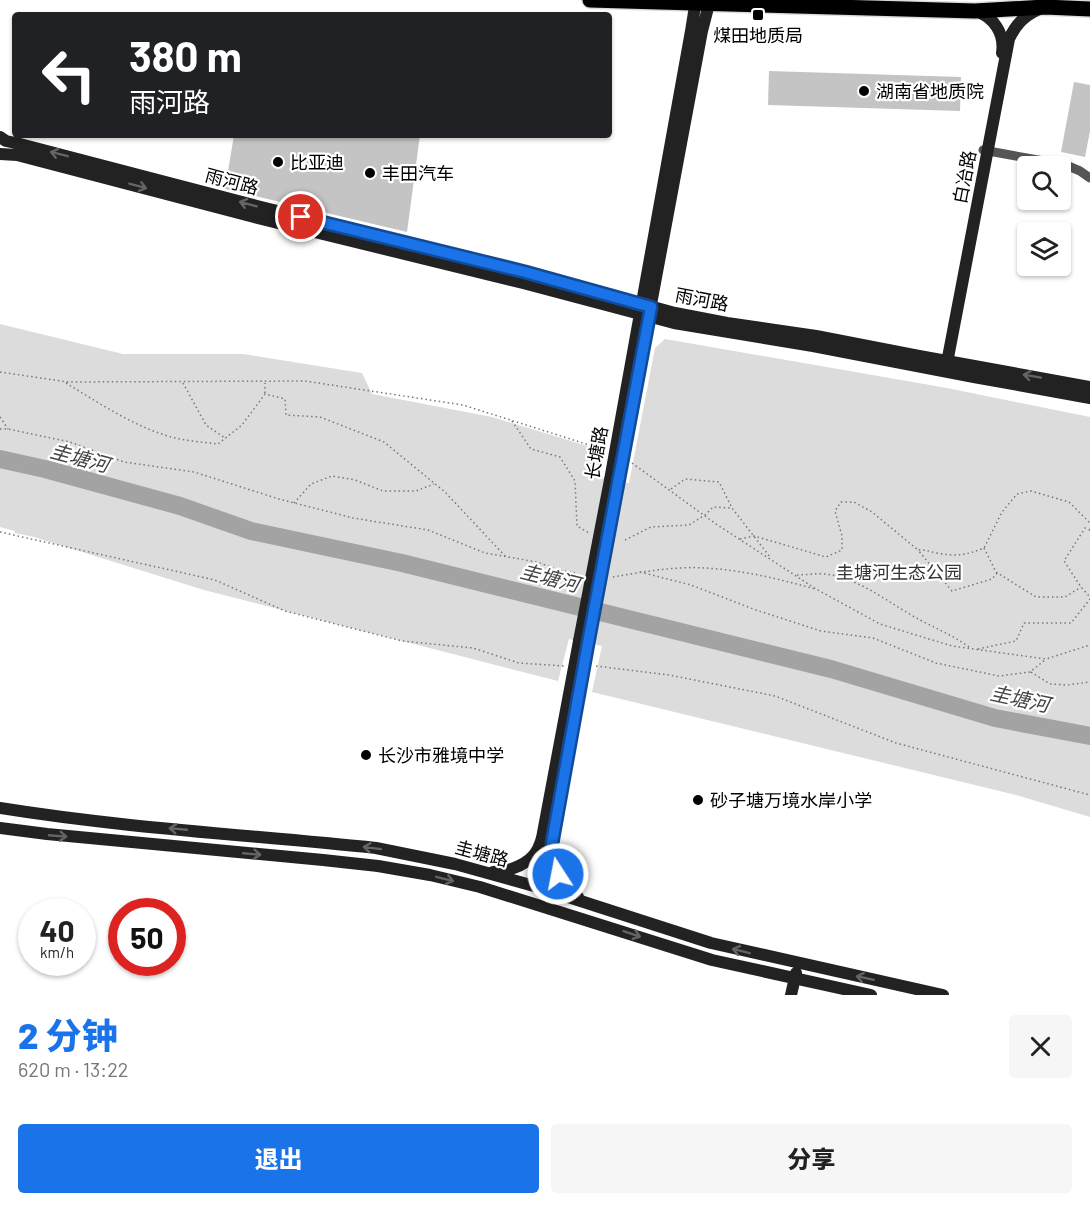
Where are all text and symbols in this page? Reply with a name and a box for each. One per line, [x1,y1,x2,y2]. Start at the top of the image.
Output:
marker: 煤田地质局 [751,8,765,22]
place label: 煤田地质局 [713,24,803,46]
text: 380 m [129,30,242,80]
icon: left [30,36,108,114]
place label: 湖南省地质院 [876,80,984,102]
marker: 湖南省地质院 [857,84,871,98]
text: 雨河路 [129,85,210,117]
one-way arrow [50,148,69,160]
street label: 白冶路 [948,148,980,206]
place label: 比亚迪 [290,151,344,173]
marker: 比亚迪 [271,155,285,169]
map controls [1017,156,1071,276]
button: search [1017,156,1071,210]
place label: 丰田汽车 [382,162,454,184]
street label: 雨河路 [203,163,261,199]
marker: 丰田汽车 [363,166,377,180]
one-way arrow [129,181,148,193]
pin [275,191,326,242]
one-way arrow [239,197,258,209]
icon: arrive [284,200,317,233]
button: layers [1017,222,1071,276]
street label: 雨河路 [673,283,731,315]
one-way arrow [1023,371,1043,382]
street label: 长塘路 [580,425,612,481]
water label: 圭塘河 [48,438,116,477]
water label: 圭塘河 [518,558,586,597]
park label: 圭塘河生态公园 [836,561,962,583]
water label: 圭塘河 [988,680,1056,717]
place label: 长沙市雅境中学 [378,744,504,766]
marker: 长沙市雅境中学 [359,748,373,762]
place label: 砂子塘万境水岸小学 [710,789,872,811]
marker: 砂子塘万境水岸小学 [691,793,705,807]
one-way arrow [168,823,188,834]
one-way arrow [48,831,67,842]
street label: 圭塘路 [453,835,511,871]
one-way arrow [362,842,382,853]
position arrow [526,842,590,906]
one-way arrow [242,849,262,860]
one-way arrow [436,873,455,885]
speed limit sign: 50 [108,898,186,976]
text: 40 [39,912,75,948]
one-way arrow [622,930,641,941]
text: km/h [40,943,74,961]
one-way arrow [732,944,751,956]
one-way arrow [856,972,875,983]
text: 2 分钟 [18,1013,118,1056]
button: close [1009,1015,1072,1078]
text: 620 m · 13:22 [18,1057,129,1081]
button: 退出 [18,1124,539,1193]
button: 分享 [551,1124,1072,1193]

